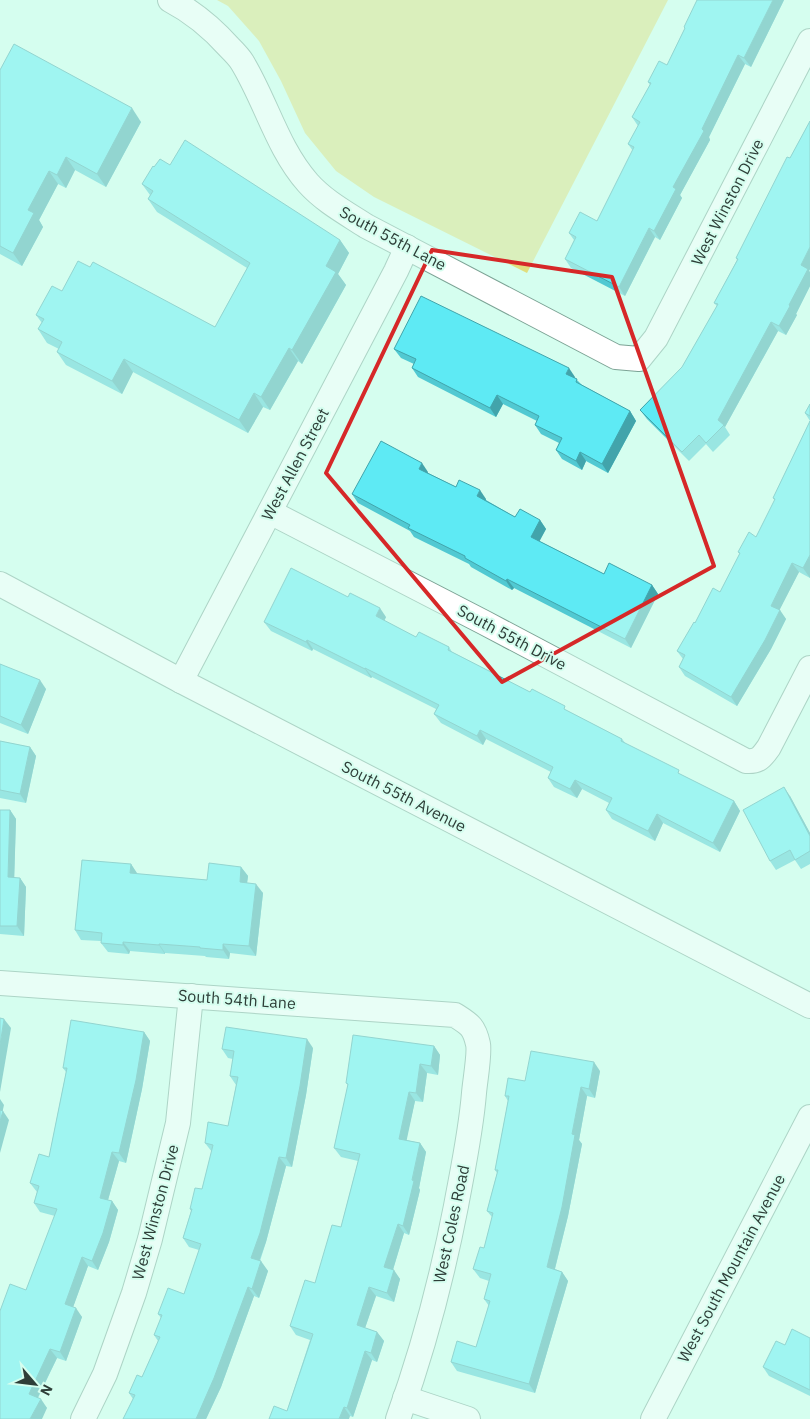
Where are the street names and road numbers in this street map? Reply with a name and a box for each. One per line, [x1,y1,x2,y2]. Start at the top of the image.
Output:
street label: West Winston Drive [686,135,768,269]
street label: South 55th Lane [336,201,450,275]
street label: West Allen Street [257,404,333,524]
street label: South 55th Drive [454,600,570,674]
street label: South 55th Avenue [338,756,470,836]
street label: South 54th Lane [177,985,297,1013]
street label: West Winston Drive [127,1142,183,1282]
street label: West Coles Road [429,1163,473,1285]
street label: West South Mountain Avenue [673,1170,789,1366]

